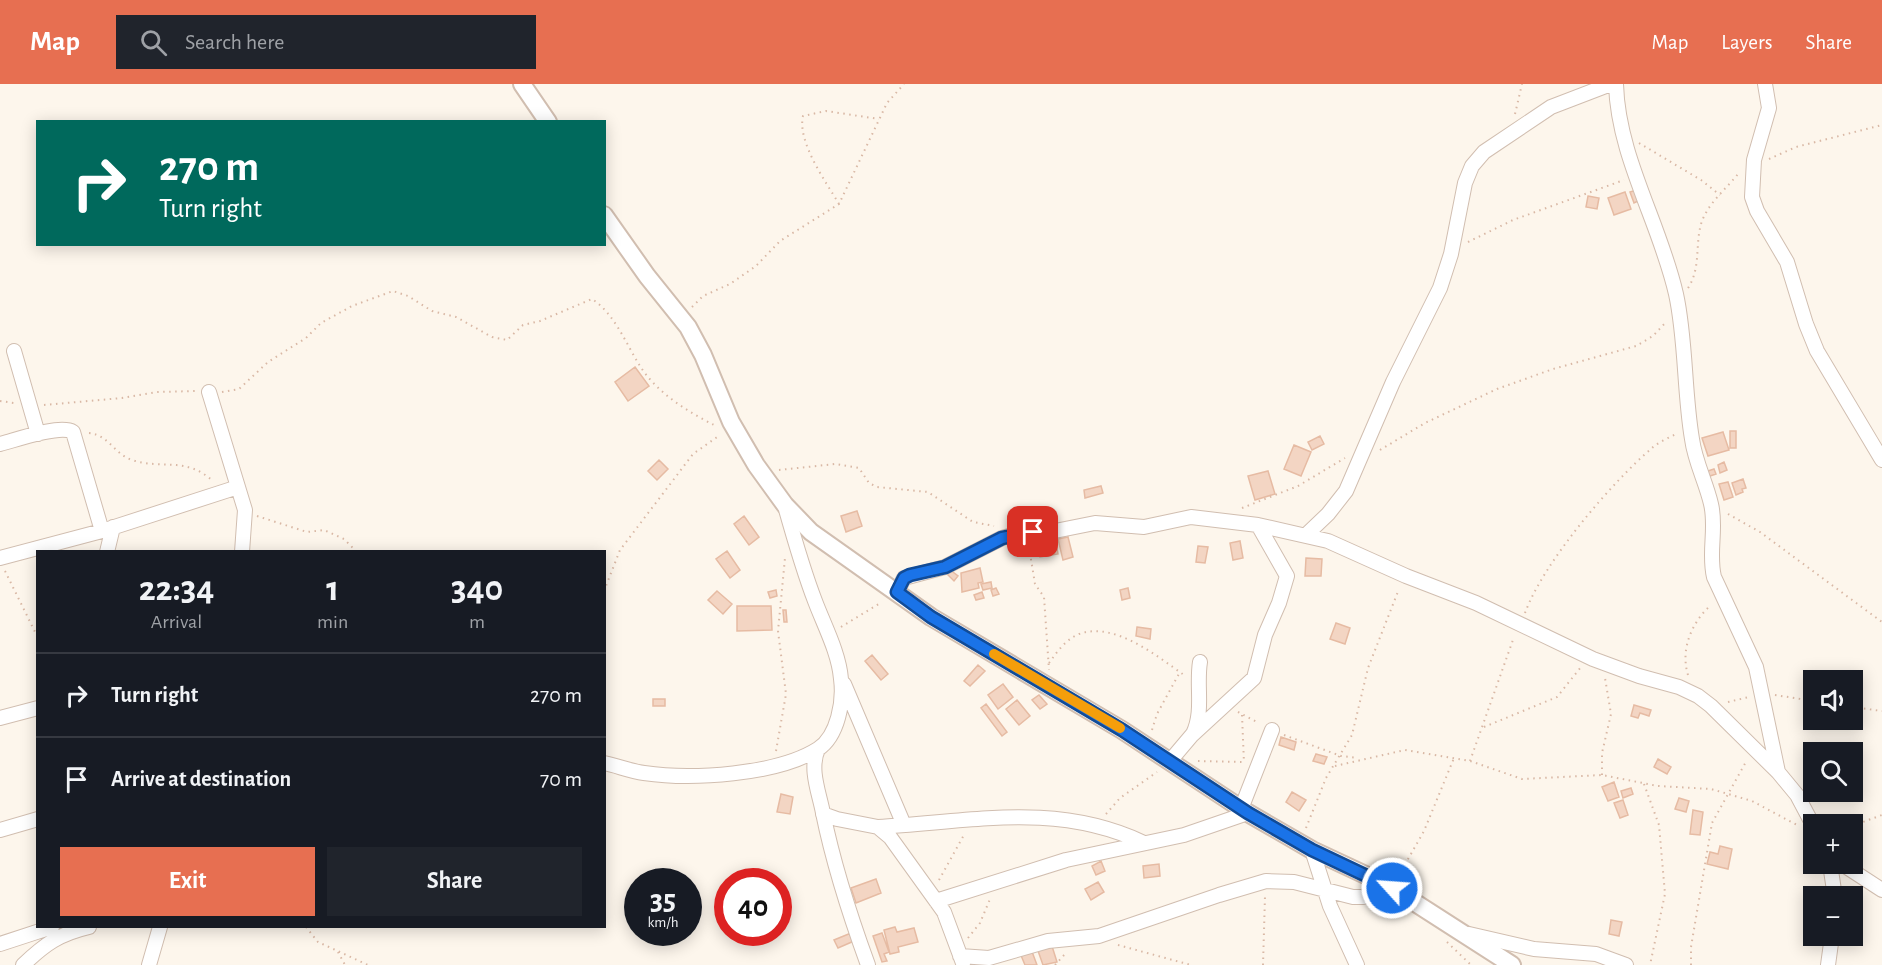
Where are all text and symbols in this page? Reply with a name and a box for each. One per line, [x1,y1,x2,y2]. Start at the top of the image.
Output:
search box [116,15,536,69]
icon: search [137,26,170,59]
text: Map [30,28,80,56]
text: Search here [185,31,284,53]
text: Map [1652,32,1688,53]
text: Layers [1721,32,1772,53]
text: Share [1805,32,1852,53]
icon: right [60,144,138,222]
text: 270 m [159,146,259,188]
text: Turn right [159,195,262,222]
pin [1007,506,1058,557]
icon: arrive [1016,515,1049,548]
text: 22:34 [139,571,214,607]
text: 1 [326,571,339,607]
text: 340 [451,571,503,607]
text: Arrival [151,612,202,632]
text: min [317,612,348,632]
text: m [469,612,485,632]
map controls [1803,670,1863,946]
button: sound [1803,670,1863,730]
icon: right [60,679,93,712]
text: Turn right [111,684,198,706]
text: 270 m [530,684,582,706]
button: search [1803,742,1863,802]
icon: arrive [60,763,93,796]
text: Arrive at destination [111,768,291,790]
text: 70 m [540,768,582,790]
button: + [1803,814,1863,874]
button: Exit [60,847,315,916]
button: Share [327,847,582,916]
position arrow [1360,856,1424,920]
speed limit sign: 40 [714,868,792,946]
text: 35 [650,885,676,915]
button: − [1803,886,1863,946]
text: km/h [648,915,678,930]

